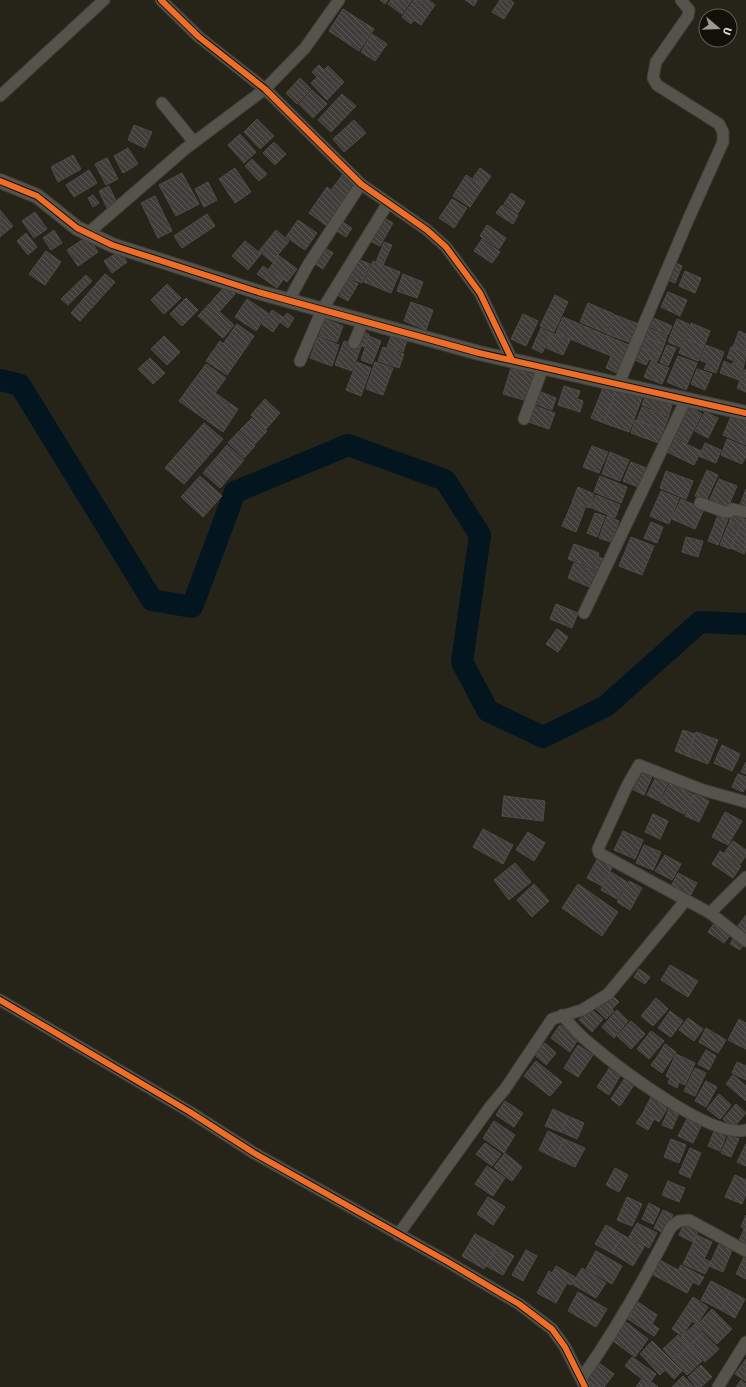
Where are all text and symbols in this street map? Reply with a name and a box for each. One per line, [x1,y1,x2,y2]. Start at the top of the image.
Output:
north arrow [698,8,738,48]
text: U [720,25,734,37]

